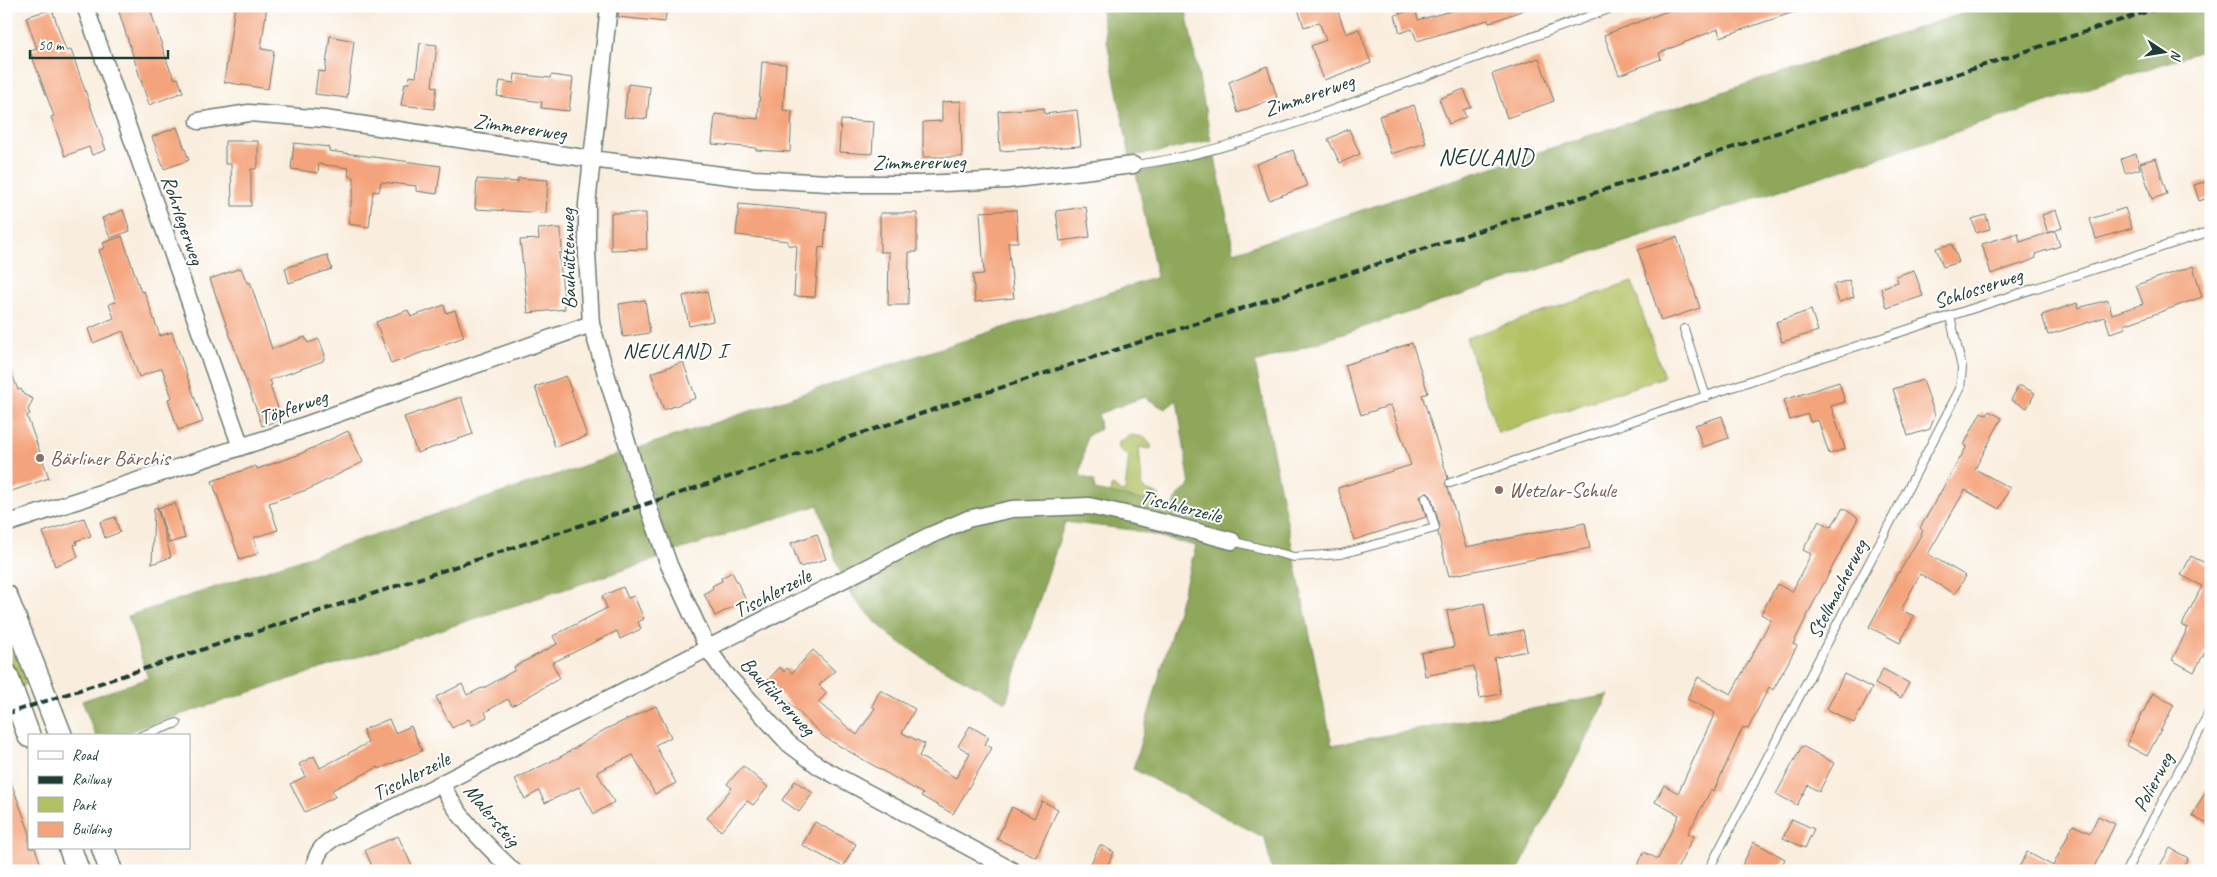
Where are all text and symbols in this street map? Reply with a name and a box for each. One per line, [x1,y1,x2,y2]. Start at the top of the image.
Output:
scale bar [30,28,168,60]
north arrow [2140,28,2190,78]
text: 50 m [38,36,65,55]
text: N [2167,49,2185,63]
street label: Zimmererweg [1261,67,1359,122]
street label: Zimmererweg [472,108,570,147]
district label: NEULAND [1438,142,1535,172]
street label: Zimmererweg [872,148,967,176]
street label: Rohrlegerweg [156,172,211,270]
street label: Bauhüttenweg [554,207,582,310]
street label: Schlosserweg [1930,261,2027,315]
district label: NEULAND I [623,337,731,365]
street label: Töpferweg [255,383,332,431]
place label: Bärliner Bärchis [50,445,172,471]
marker: Bärliner Bärchis [34,452,46,464]
place label: Wetzlar-Schule [1509,477,1617,503]
street label: Tischlerzeile [1137,483,1226,529]
marker: Wetzlar-Schule [1493,484,1505,496]
street label: Stellmacherweg [1801,534,1874,643]
street label: Tischlerzeile [729,562,816,623]
street label: Bauführerweg [735,651,822,742]
legend [28,734,190,850]
street label: Tischlerzeile [368,745,455,806]
text: Road [72,746,99,765]
street label: Polierweg [2127,746,2180,816]
text: Railway [72,770,113,789]
street label: Malersteig [458,778,527,853]
text: Park [72,796,97,815]
text: Building [72,820,112,839]

